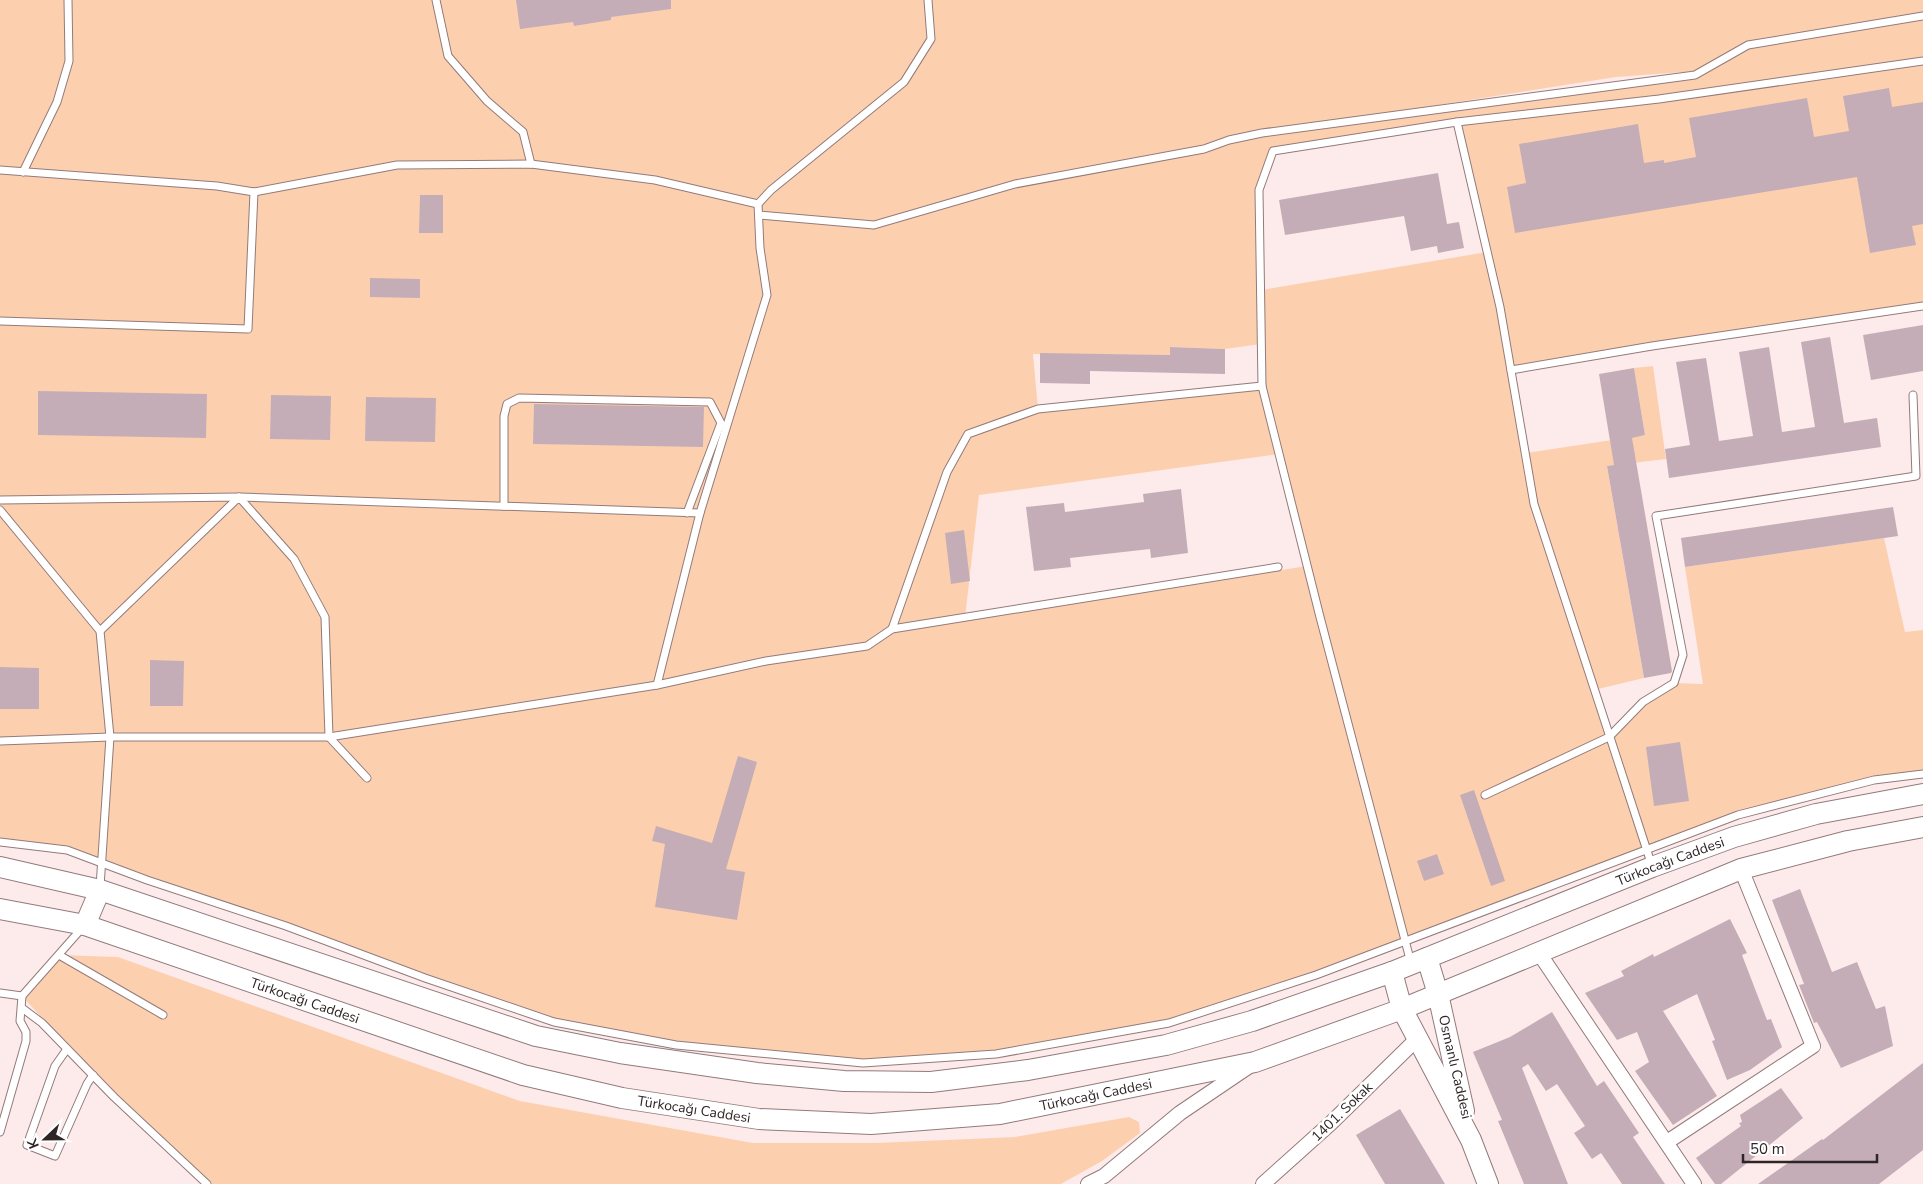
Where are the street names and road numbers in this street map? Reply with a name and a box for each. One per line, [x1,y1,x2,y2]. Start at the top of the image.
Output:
street label: Türkocağı Caddesi [1613,832,1727,890]
street label: Türkocağı Caddesi [248,973,362,1028]
street label: Osmanlı Caddesi [1434,1013,1476,1121]
street label: Türkocağı Caddesi [1038,1074,1154,1115]
street label: 1401. Sokak [1307,1077,1377,1146]
street label: Türkocağı Caddesi [636,1091,752,1127]

